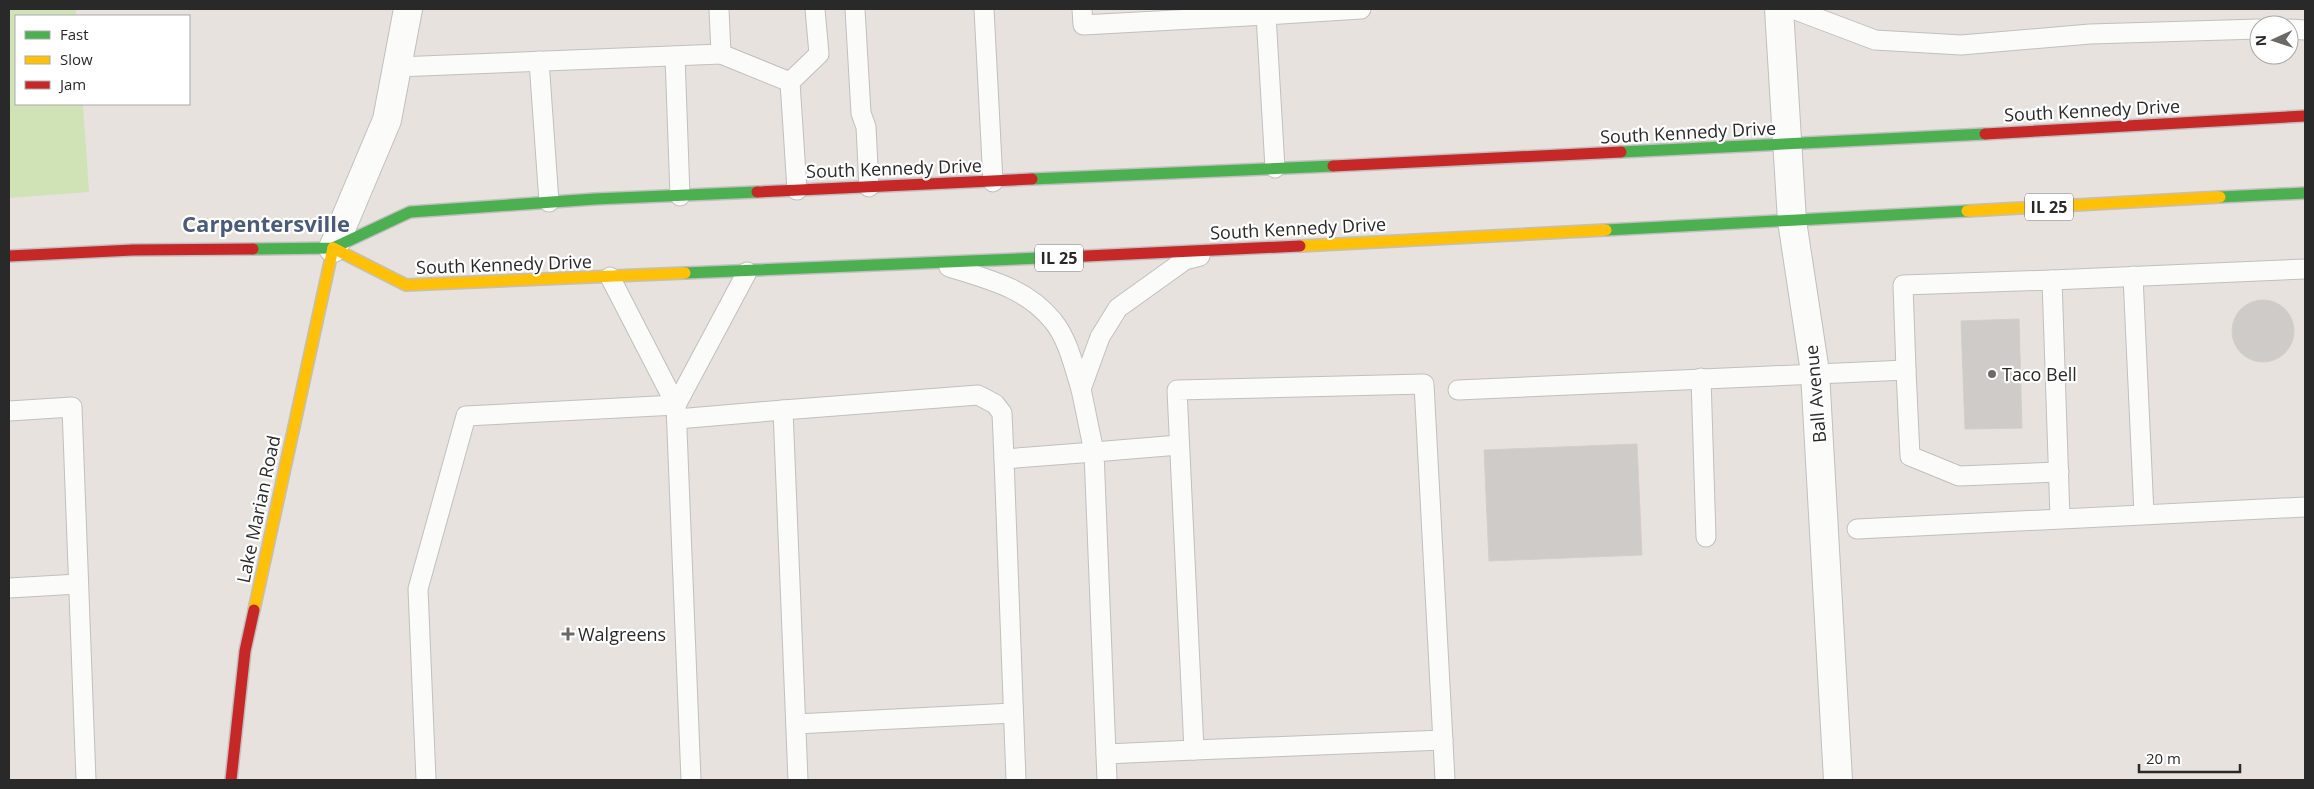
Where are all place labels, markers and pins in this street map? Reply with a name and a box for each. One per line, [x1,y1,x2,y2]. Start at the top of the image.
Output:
place label: Taco Bell [2002,362,2077,386]
marker: Taco Bell [1986,368,1998,380]
place label: Walgreens [578,622,666,646]
marker: Walgreens [562,628,574,640]

